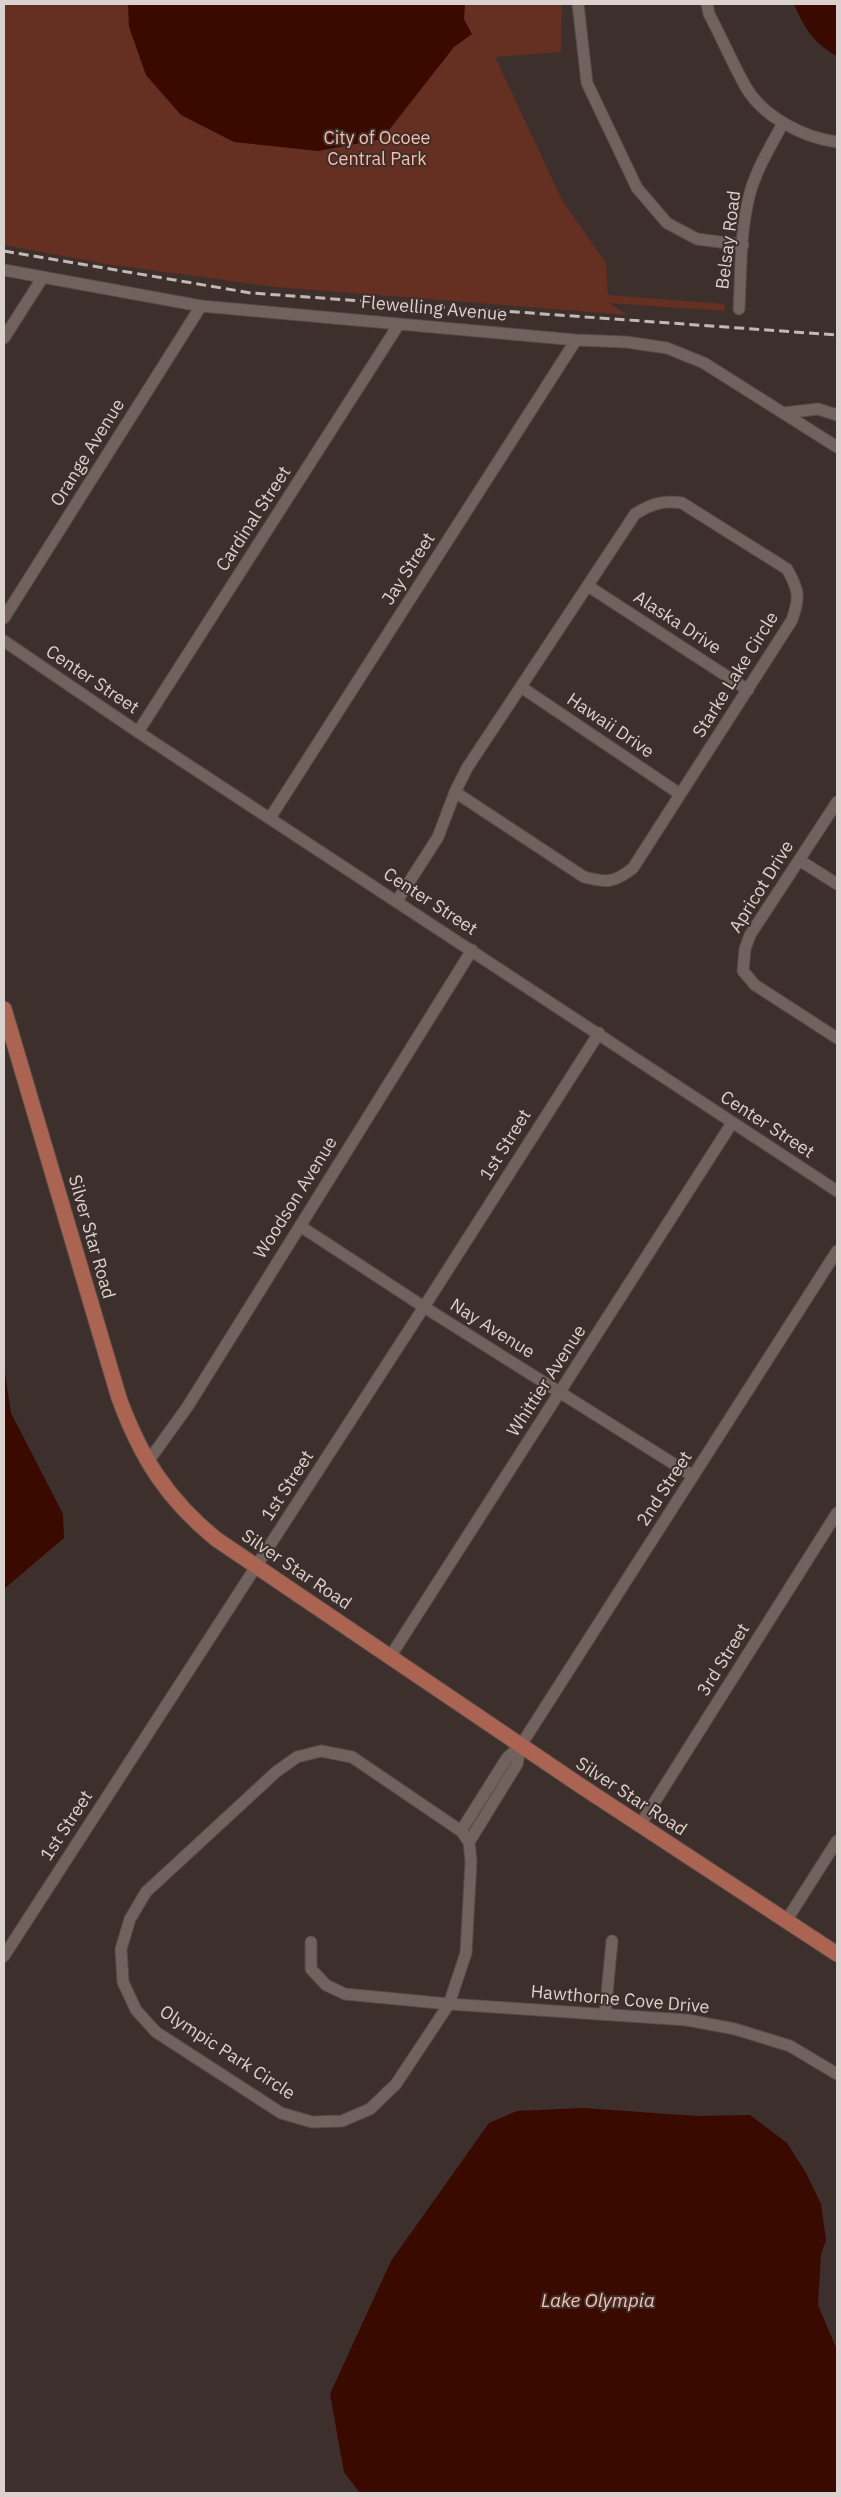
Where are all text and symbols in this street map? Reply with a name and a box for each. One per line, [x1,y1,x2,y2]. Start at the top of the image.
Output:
park label: City of Ocoee Central Park [324,128,430,170]
street label: Belsay Road [712,189,746,291]
street label: Flewelling Avenue [360,292,508,326]
street label: Orange Avenue [46,395,130,511]
street label: Cardinal Street [212,463,296,575]
street label: Jay Street [378,529,440,609]
street label: Alaska Drive [629,587,725,659]
street label: Starke Lake Circle [689,608,783,742]
street label: Center Street [41,641,143,719]
street label: Hawaii Drive [562,689,658,763]
street label: Apricot Drive [725,837,799,937]
street label: Center Street [379,864,481,940]
street label: Center Street [716,1087,818,1163]
street label: 1st Street [476,1106,536,1184]
street label: Woodson Avenue [250,1133,342,1263]
street label: Silver Star Road [63,1173,119,1301]
street label: Nay Avenue [446,1295,538,1363]
street label: Whittier Avenue [503,1321,591,1441]
street label: 1st Street [257,1447,319,1525]
street label: 2nd Street [633,1447,697,1531]
street label: Silver Star Road [237,1525,355,1615]
street label: 3rd Street [693,1620,755,1700]
street label: Silver Star Road [572,1753,690,1841]
street label: 1st Street [36,1787,98,1865]
street label: Hawthorne Cove Drive [530,1981,710,2019]
street label: Olympic Park Circle [155,2001,299,2105]
water label: Lake Olympia [541,2291,655,2313]

